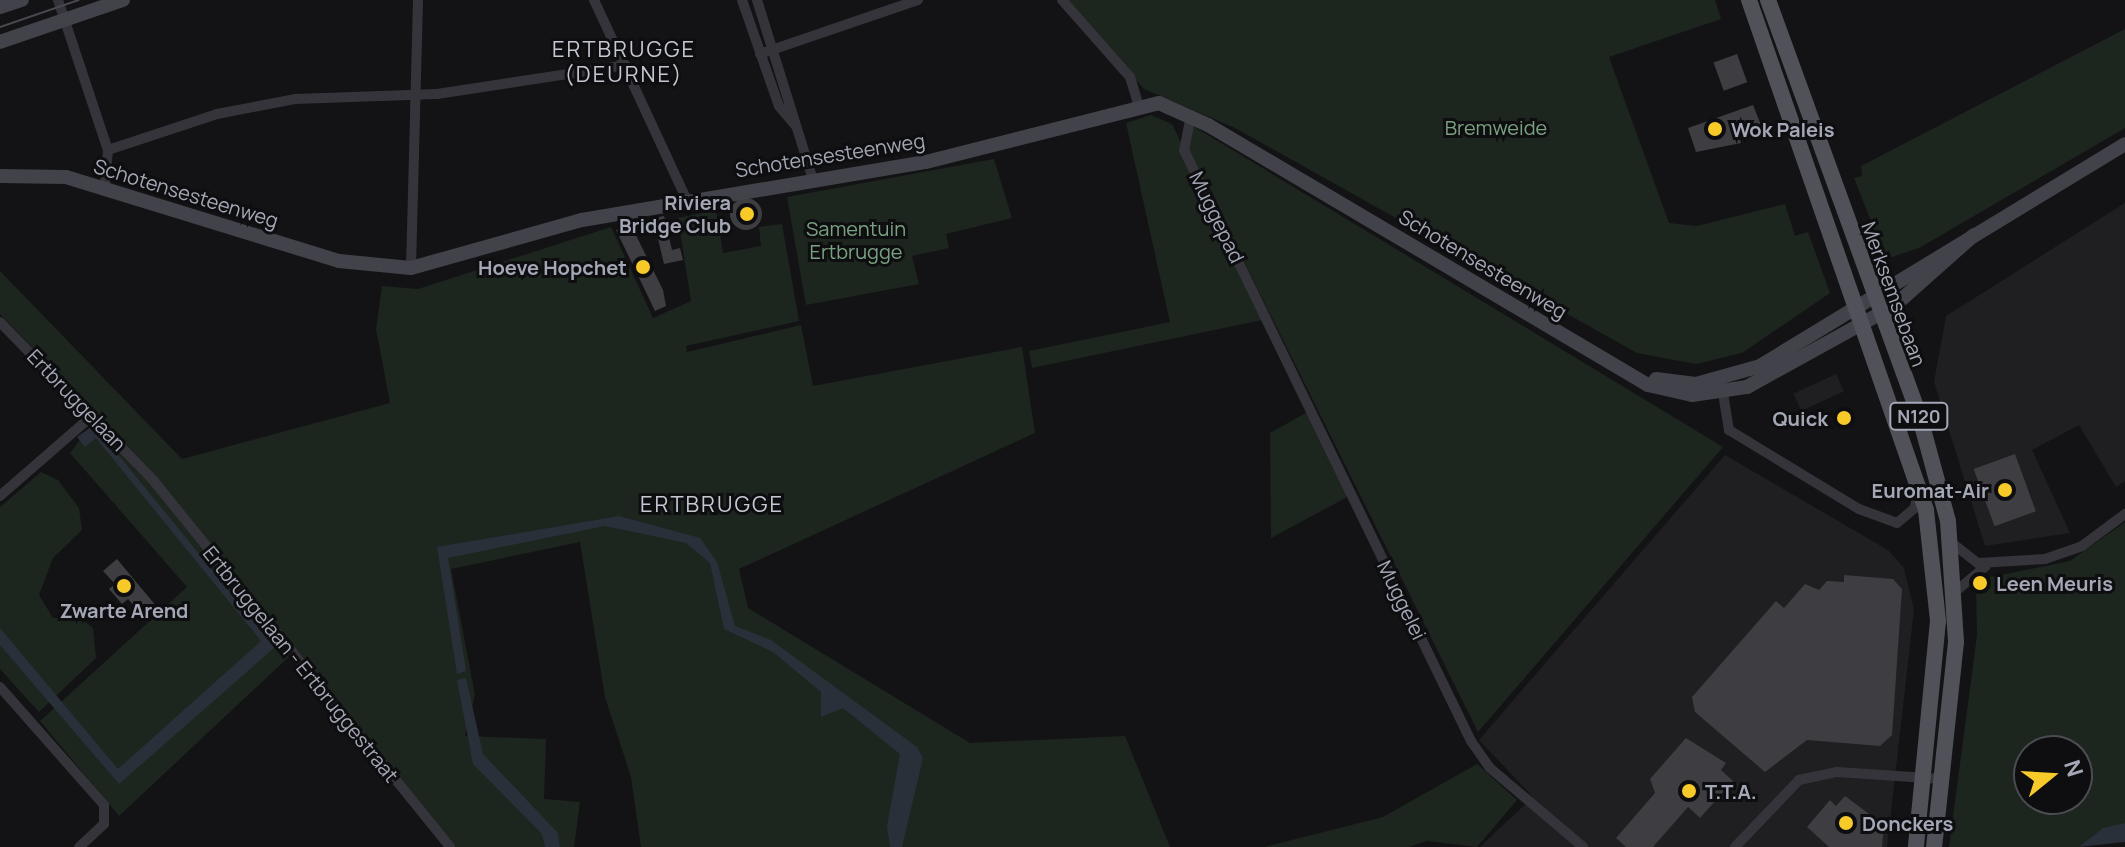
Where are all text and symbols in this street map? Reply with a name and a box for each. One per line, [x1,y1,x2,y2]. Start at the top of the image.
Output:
district label: ERTBRUGGE (DEURNE) [552,36,696,88]
park label: Bremweide [1445,115,1547,139]
place label: Wok Paleis [1731,117,1835,141]
marker: Wok Paleis [1706,120,1724,138]
street label: Schotensesteenweg [733,128,927,182]
street label: Schotensesteenweg [91,153,281,233]
street label: Muggepad [1185,167,1249,267]
place label: Riviera Bridge Club [619,190,731,237]
street label: Schotensesteenweg [1395,204,1571,324]
marker: Riviera Bridge Club [738,205,756,223]
park label: Samentuin Ertbrugge [806,217,906,264]
street label: Merksemsebaan [1857,218,1931,370]
place label: Hoeve Hopchet [478,255,627,279]
marker: Hoeve Hopchet [634,258,652,276]
street label: Ertbruggelaan [23,344,131,456]
road number: N120 [1889,402,1949,430]
place label: Quick [1773,406,1828,430]
marker: Quick [1835,409,1853,427]
place label: Euromat-Air [1871,478,1989,502]
marker: Euromat-Air [1996,481,2014,499]
district label: ERTBRUGGE [640,492,784,518]
street label: Ertbruggelaan - Ertbruggestraat [198,541,404,787]
street label: Muggelei [1373,557,1431,643]
place label: Leen Meuris [1996,571,2113,595]
marker: Leen Meuris [1971,574,1989,592]
marker: Zwarte Arend [115,577,133,595]
place label: Zwarte Arend [60,598,188,622]
north arrow [2013,735,2093,815]
text: N [2057,756,2091,780]
place label: T.T.A. [1705,779,1757,803]
marker: T.T.A. [1680,782,1698,800]
place label: Donckers [1862,811,1953,835]
marker: Donckers [1837,814,1855,832]

